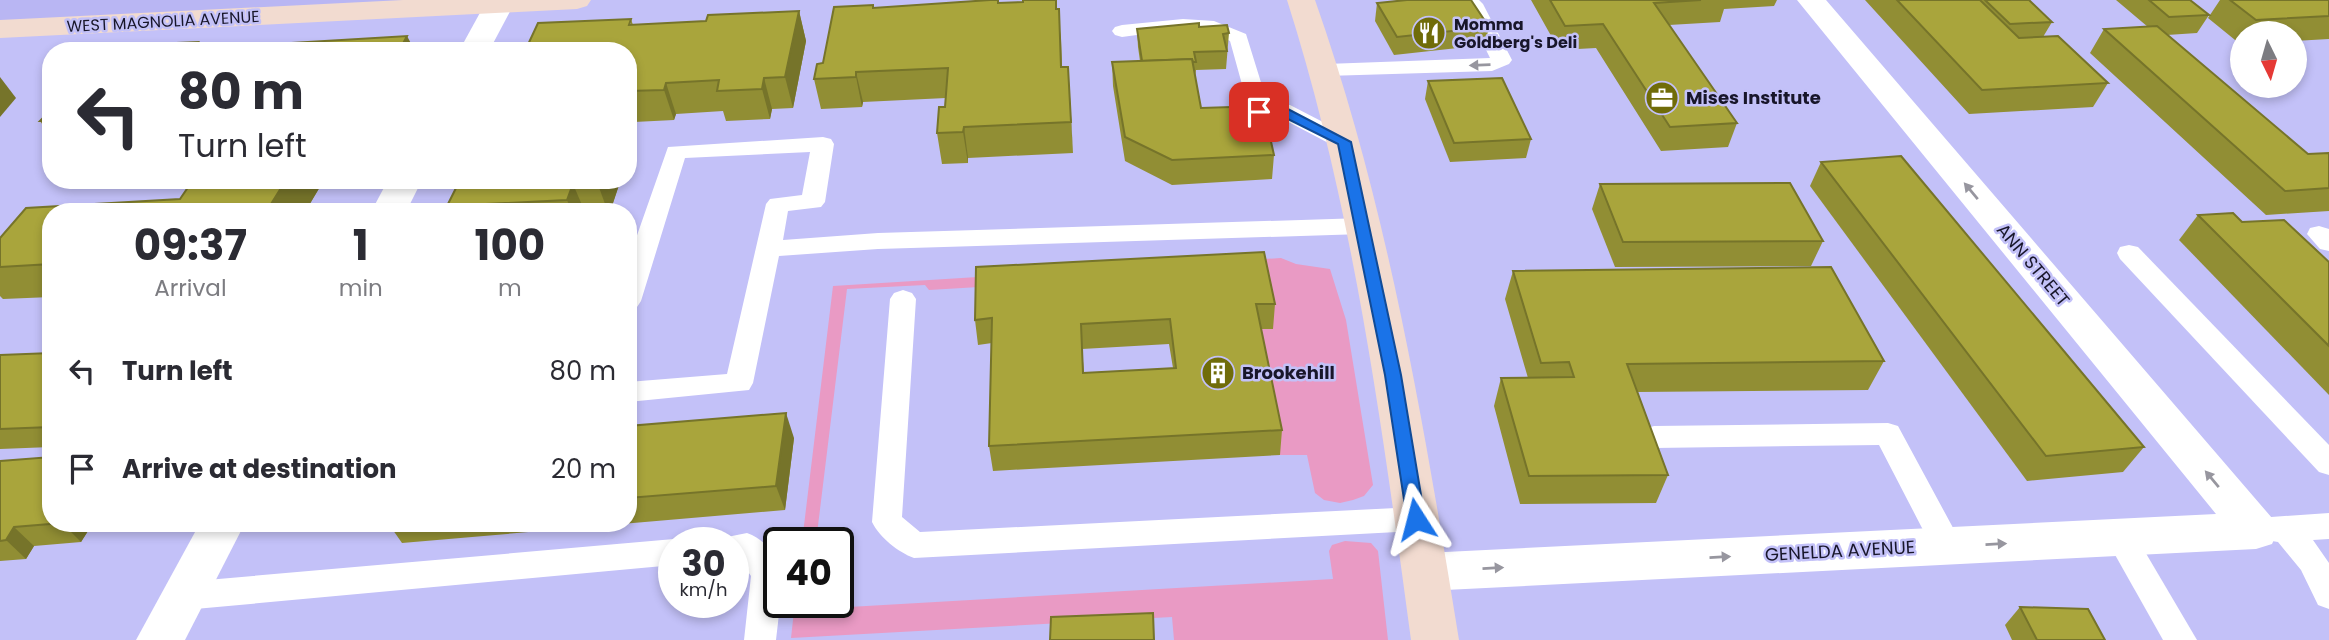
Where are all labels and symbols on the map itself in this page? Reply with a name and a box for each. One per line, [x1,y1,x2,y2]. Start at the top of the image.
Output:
street label: WEST MAGNOLIA AVENUE [66,5,260,38]
place label: Momma Goldberg's Deli [1454,13,1577,54]
restaurant icon: Momma Goldberg's Deli [1410,14,1448,52]
north arrow [2230,21,2306,98]
one-way arrow [1469,60,1491,71]
office icon: Mises Institute [1643,79,1681,117]
pin [1229,82,1289,142]
place label: Mises Institute [1686,85,1821,110]
one-way arrow [1964,183,1979,201]
street label: ANN STREET [1991,218,2076,312]
building icon: Brookehill [1199,354,1237,392]
place label: Brookehill [1242,360,1335,385]
one-way arrow [2205,470,2220,487]
position arrow [1379,482,1453,556]
speed limit sign: 40 [763,527,854,618]
street label: GENELDA AVENUE [1764,534,1916,567]
one-way arrow [1986,538,2008,549]
one-way arrow [1709,552,1731,563]
one-way arrow [1482,563,1504,574]

